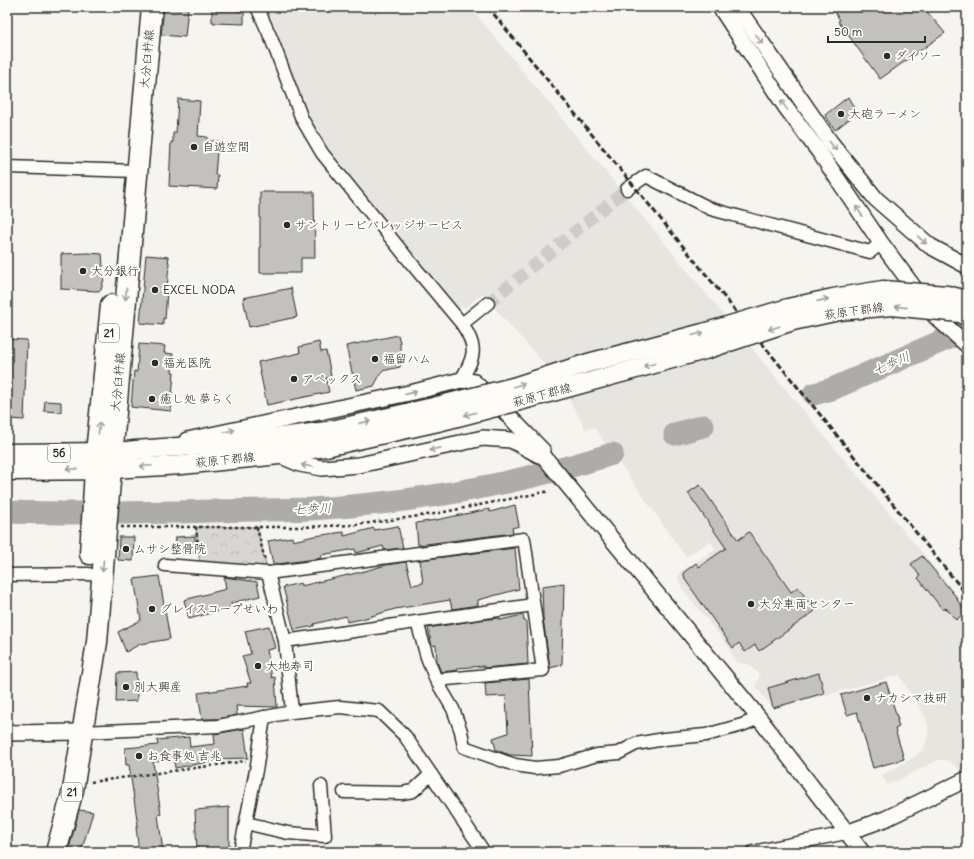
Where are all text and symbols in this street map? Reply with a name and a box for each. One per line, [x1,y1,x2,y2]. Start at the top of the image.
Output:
scale bar [828,18,925,44]
text: 50 m [834,24,863,39]
street label: 大分臼杵線 [136,28,157,90]
one-way arrow [755,33,763,44]
place label: ダイソー [895,48,942,63]
marker: ダイソー [882,51,892,61]
one-way arrow [780,100,788,111]
place label: 大砲ラーメン [849,106,921,121]
marker: 大砲ラーメン [836,109,846,119]
place label: 自遊空間 [202,139,250,154]
one-way arrow [829,140,837,151]
marker: 自遊空間 [189,142,199,152]
one-way arrow [855,206,863,217]
place label: サントリービバレッジサービス [295,217,463,232]
marker: サントリービバレッジサービス [282,220,292,230]
one-way arrow [917,235,928,244]
place label: 大分銀行 [91,263,139,278]
marker: 大分銀行 [78,266,88,276]
place label: EXCEL NODA [163,282,236,297]
marker: EXCEL NODA [150,285,160,295]
one-way arrow [122,287,130,300]
one-way arrow [816,296,829,303]
street label: 萩原下郡線 [823,299,885,322]
one-way arrow [895,303,908,310]
road number: 21 [99,324,119,342]
one-way arrow [768,324,780,332]
one-way arrow [691,330,704,337]
water label: 七歩川 [870,348,912,379]
street label: 大分臼杵線 [107,351,128,413]
place label: 福留ハム [383,351,431,366]
marker: 福留ハム [370,354,380,364]
place label: 福光医院 [163,355,211,370]
marker: 福光医院 [150,358,160,368]
one-way arrow [643,362,656,370]
place label: アペックス [302,371,362,386]
marker: アペックス [289,374,299,384]
street label: 萩原下郡線 [511,380,573,410]
one-way arrow [512,381,525,388]
one-way arrow [404,388,417,396]
place label: 癒し処 夢らく [160,391,235,406]
marker: 癒し処 夢らく [147,394,157,404]
one-way arrow [463,411,476,418]
one-way arrow [359,417,372,425]
one-way arrow [95,422,103,435]
one-way arrow [222,427,235,435]
road number: 56 [48,444,70,462]
one-way arrow [429,445,442,453]
street label: 萩原下郡線 [194,449,256,470]
one-way arrow [301,462,314,470]
one-way arrow [140,463,153,470]
one-way arrow [66,465,79,473]
water label: 七歩川 [292,499,332,518]
place label: ムサシ整骨院 [134,541,206,556]
marker: ムサシ整骨院 [121,544,131,554]
one-way arrow [99,559,107,572]
place label: 大分車両センター [759,596,855,611]
marker: 大分車両センター [746,599,756,609]
place label: グレイスコープせいわ [160,601,279,616]
marker: グレイスコープせいわ [147,604,157,614]
place label: 大地寿司 [266,658,314,673]
marker: 大地寿司 [253,661,263,671]
place label: 別大興産 [134,679,182,694]
marker: 別大興産 [121,682,131,692]
place label: ナカシマ技研 [875,690,947,705]
marker: ナカシマ技研 [862,693,872,703]
place label: お食事処 吉兆 [147,748,222,763]
marker: お食事処 吉兆 [134,751,144,761]
road number: 21 [62,783,82,801]

